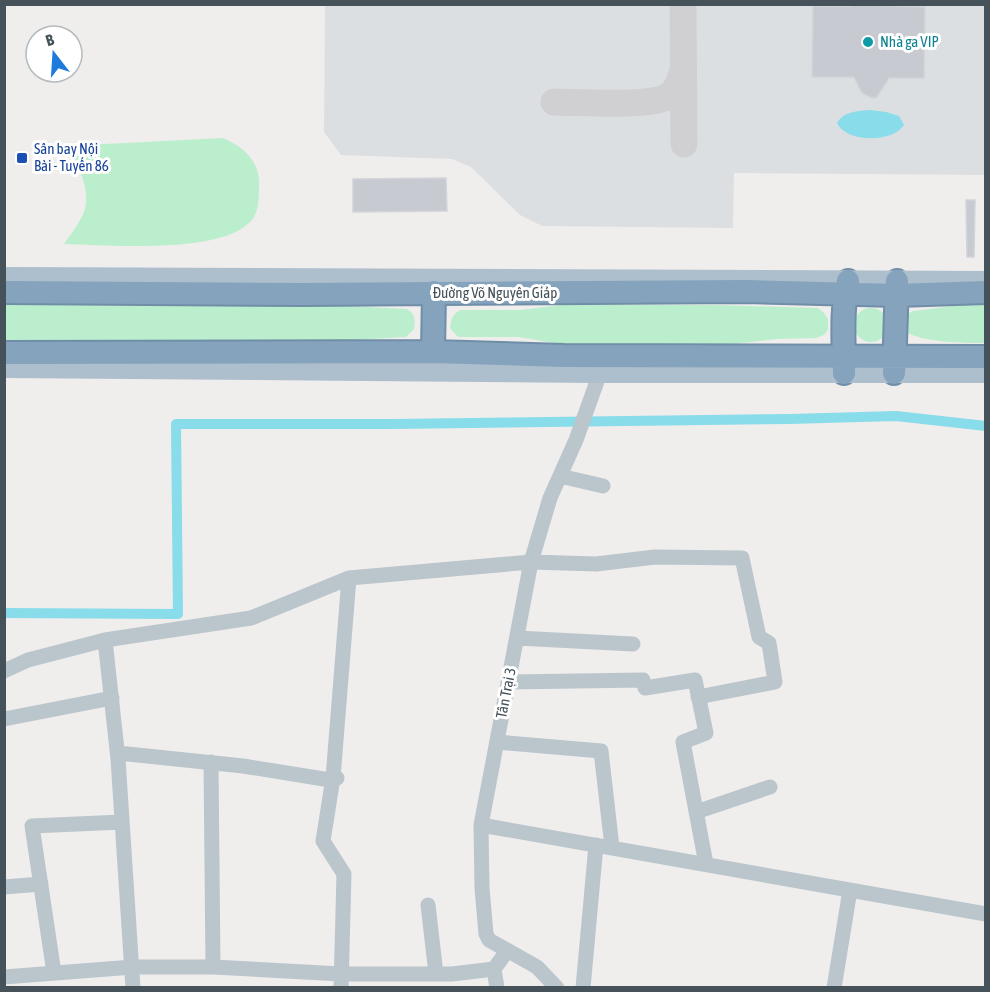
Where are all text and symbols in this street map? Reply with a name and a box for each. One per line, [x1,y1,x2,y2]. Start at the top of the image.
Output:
north arrow [24,24,84,84]
text: B [43,30,56,49]
place label: Nhà ga VIP [880,33,939,50]
marker: Nhà ga VIP [861,35,875,49]
place label: Sân bay Nội Bài - Tuyến 86 [34,140,109,174]
marker: Sân bay Nội Bài - Tuyến 86 [15,151,29,165]
street label: Đường Võ Nguyên Giáp [433,284,557,301]
street label: Tân Trại 3 [492,666,519,720]

